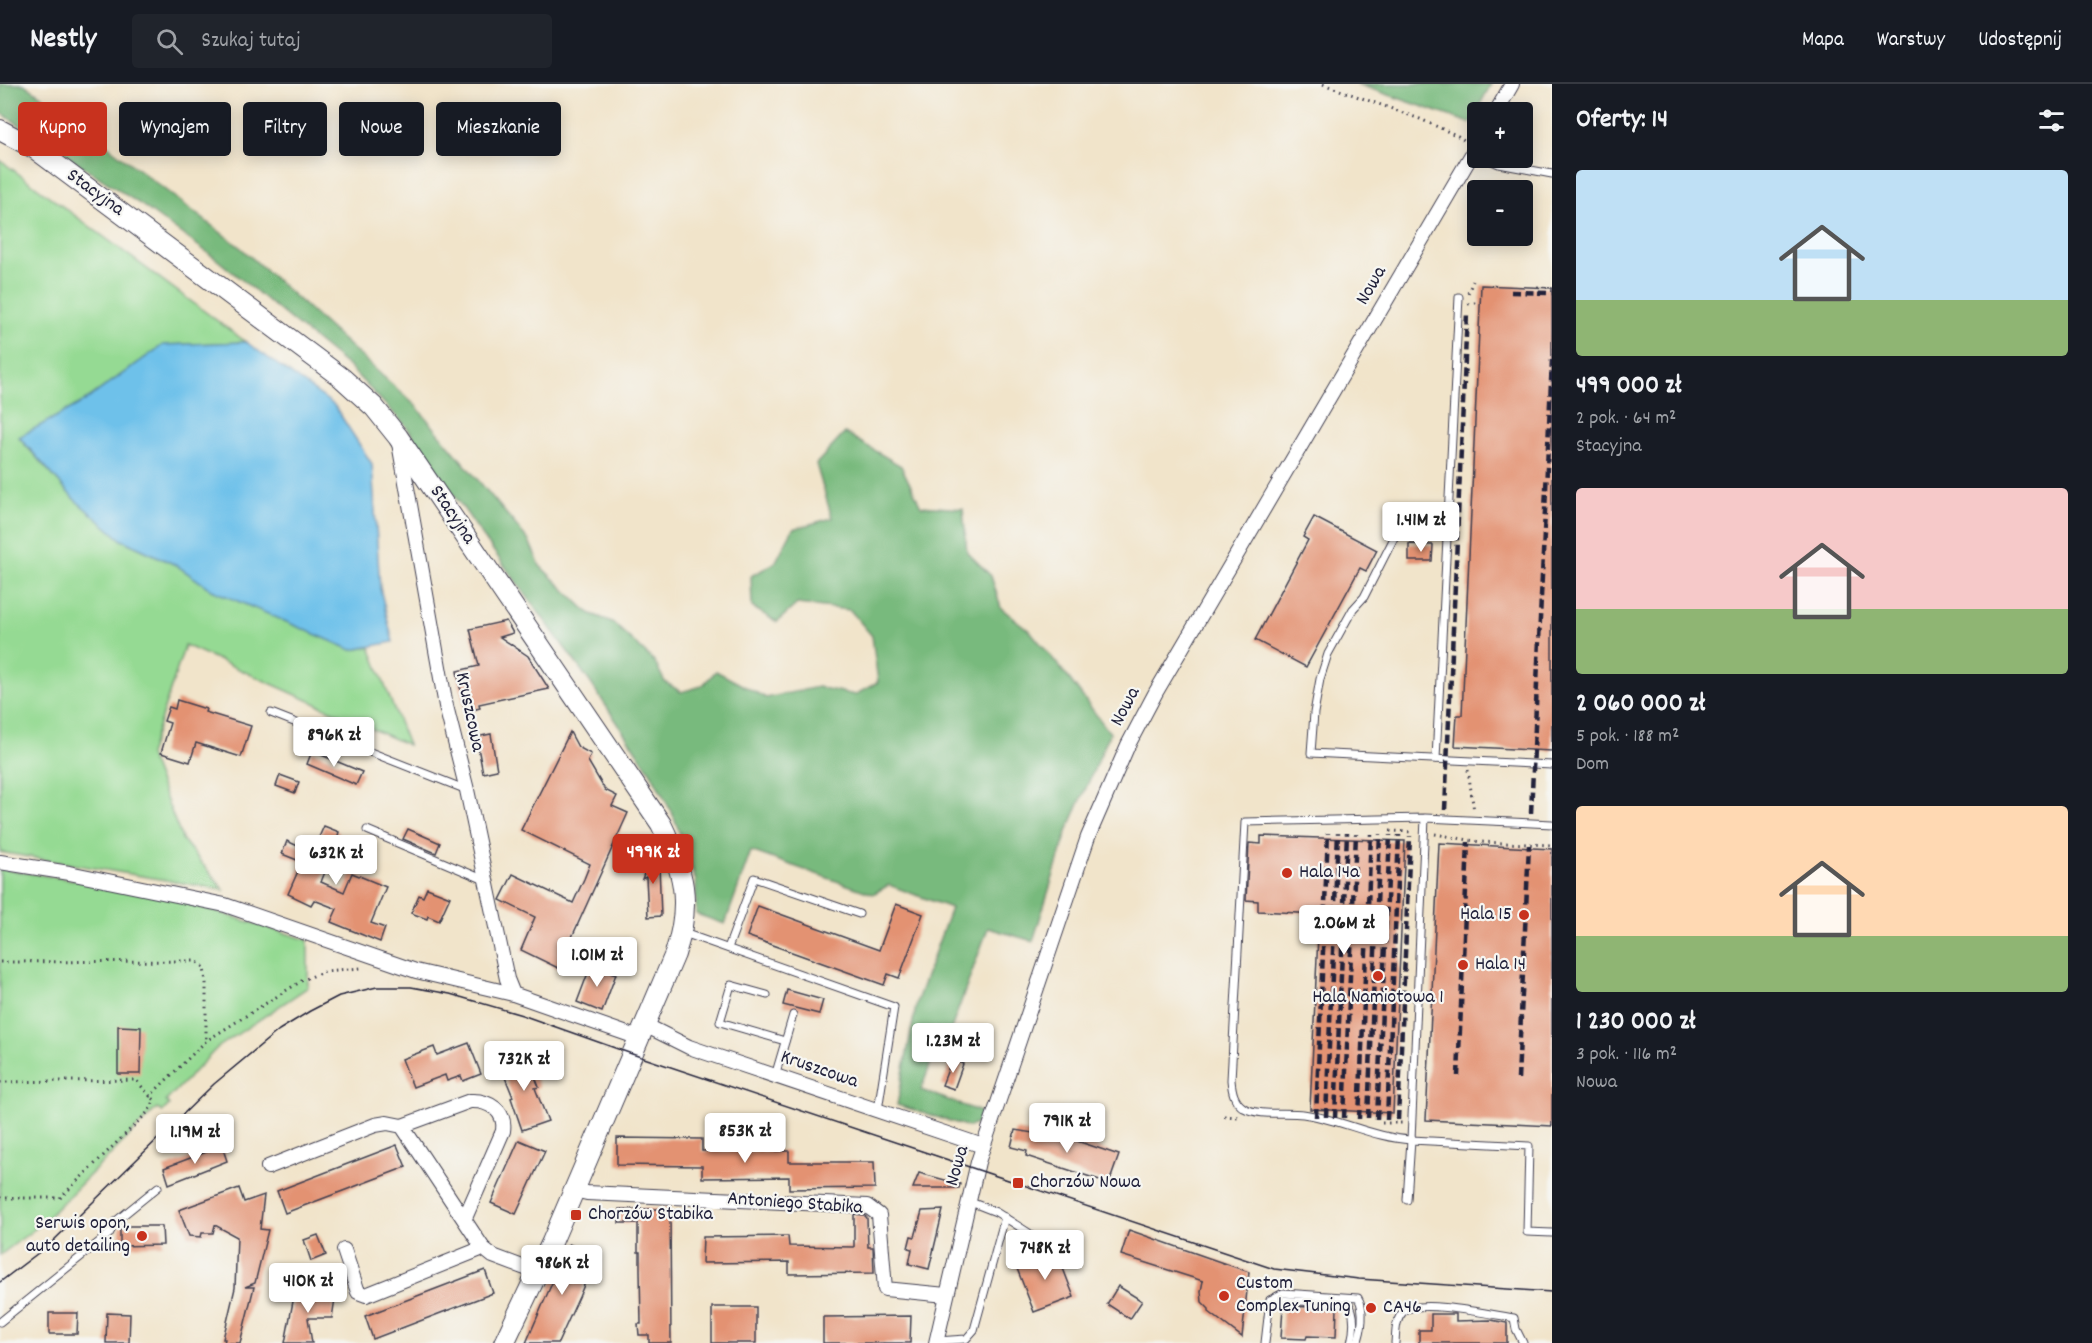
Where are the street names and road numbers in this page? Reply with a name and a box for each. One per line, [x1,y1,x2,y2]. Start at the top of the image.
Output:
street label: Stacyjna [60,162,130,224]
street label: Nowa [1350,261,1395,311]
street label: Stacyjna [422,480,482,551]
street label: Kruszcowa [447,670,491,755]
street label: Nowa [1104,682,1148,732]
street label: Kruszcowa [776,1044,862,1097]
street label: Nowa [939,1142,977,1190]
street label: Antoniego Stabika [726,1185,864,1223]

